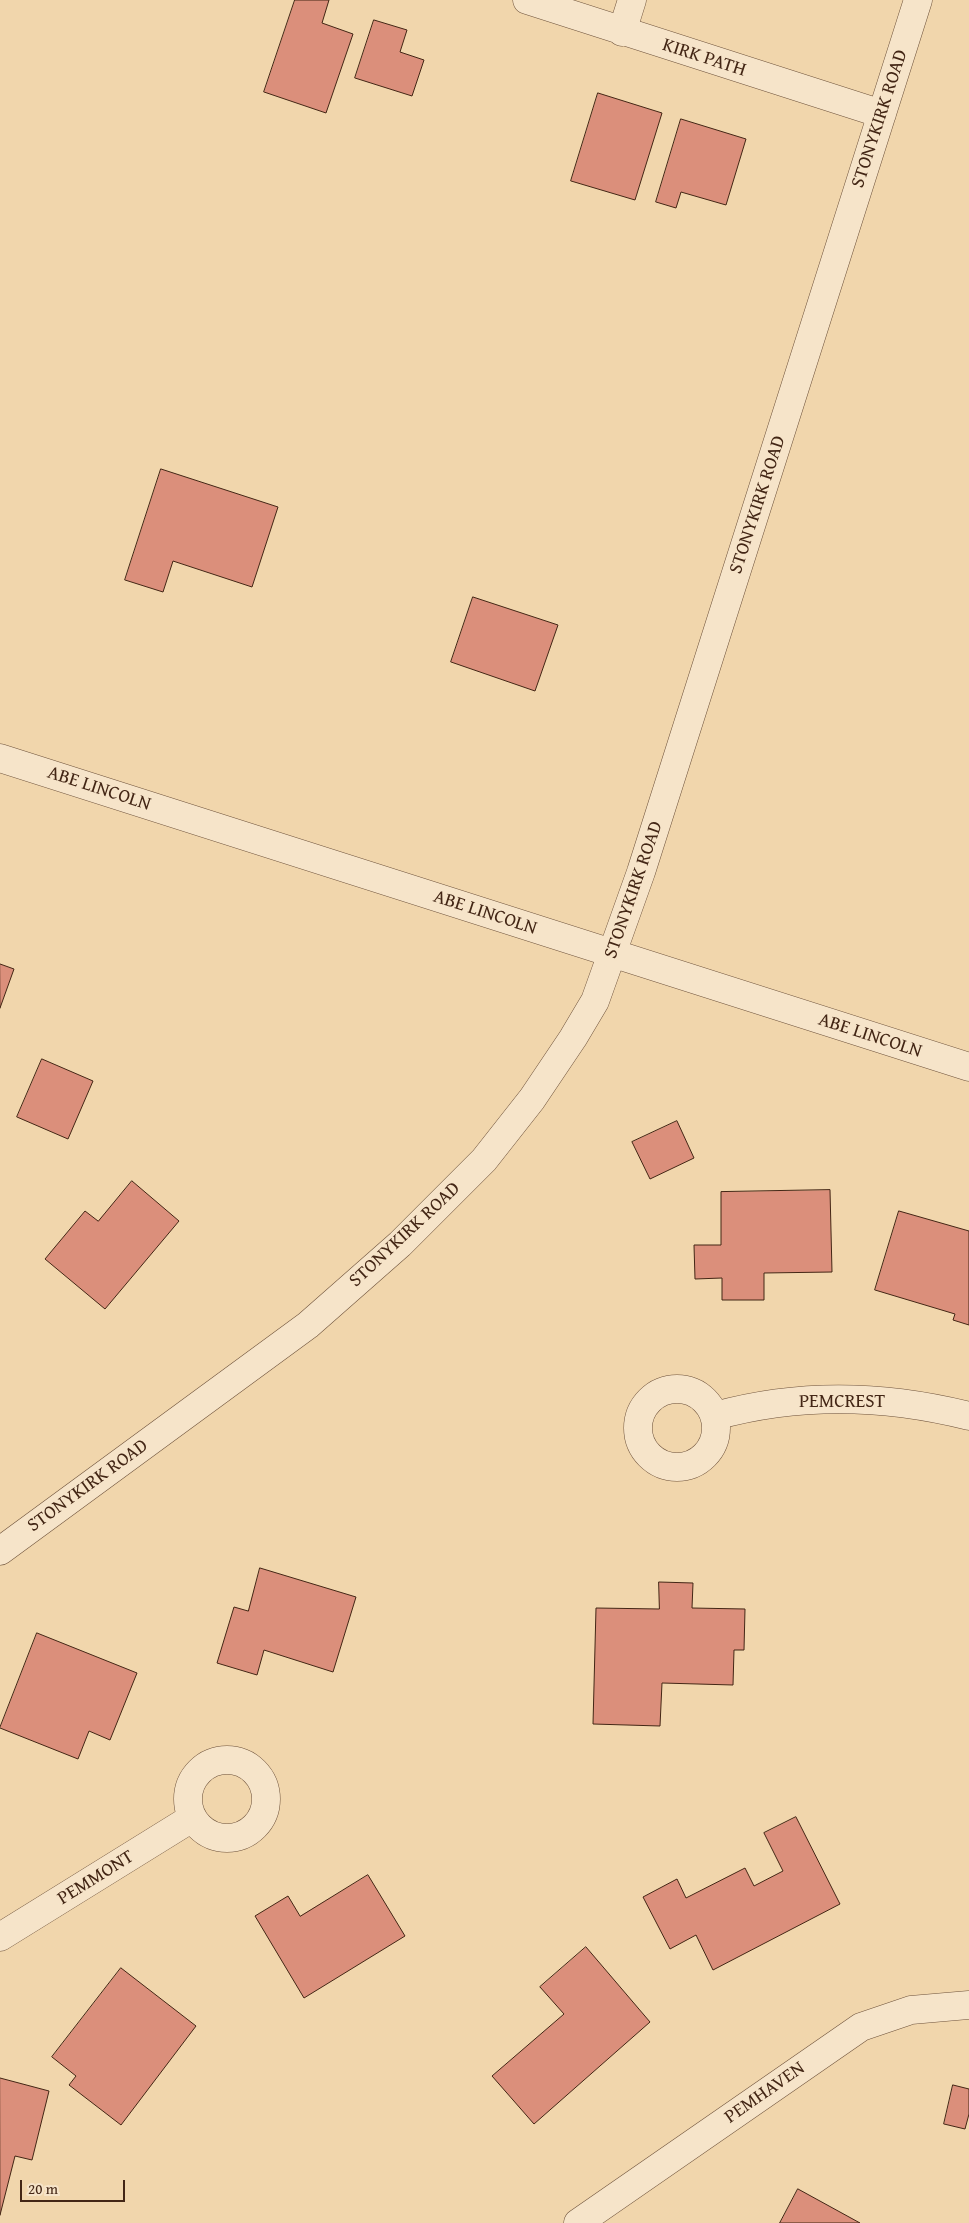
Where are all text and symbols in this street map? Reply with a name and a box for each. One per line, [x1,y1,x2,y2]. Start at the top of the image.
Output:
street label: KIRK PATH [659,34,749,82]
street label: STONYKIRK ROAD [847,47,913,191]
street label: STONYKIRK ROAD [725,433,791,577]
street label: ABE LINCOLN [45,762,153,816]
street label: STONYKIRK ROAD [600,818,668,962]
street label: ABE LINCOLN [431,886,539,940]
street label: ABE LINCOLN [816,1009,924,1063]
street label: STONYKIRK ROAD [345,1178,465,1292]
street label: PEMCREST [799,1391,885,1413]
street label: STONYKIRK ROAD [23,1435,153,1537]
street label: PEMMONT [54,1846,138,1910]
street label: PEMHAVEN [721,2057,809,2129]
scale bar [22,2170,128,2202]
text: 20 m [28,2178,58,2199]

